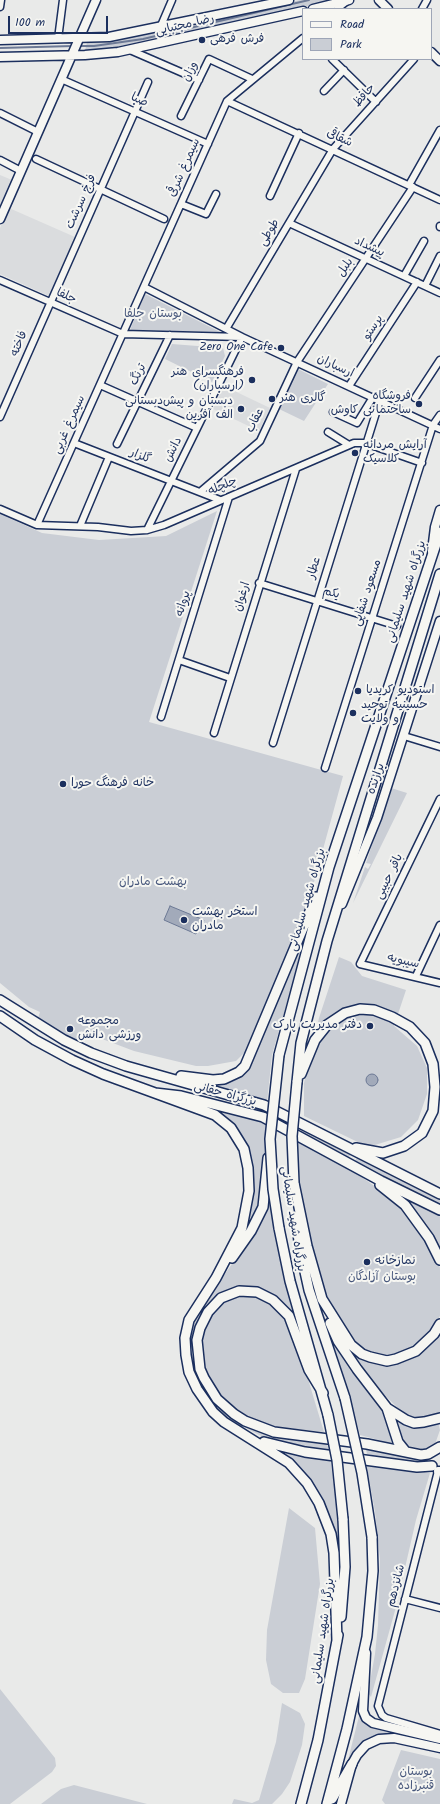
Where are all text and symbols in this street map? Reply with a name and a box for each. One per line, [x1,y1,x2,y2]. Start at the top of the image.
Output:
scale bar [10,8,110,34]
legend [302,8,432,60]
street label: رضا مجتبایی [154,12,216,40]
text: 100 m [15,13,45,32]
text: Road [340,15,364,34]
place label: فرش فرهی [210,33,264,47]
marker: فرش فرهی [197,35,207,45]
text: Park [340,35,362,54]
street label: وزان [180,60,202,84]
street label: حافظ [351,81,379,111]
street label: صبا [128,91,150,111]
street label: شقاقی [324,127,354,151]
street label: سیمرغ شرقی [166,136,204,200]
street label: فرخ سرشت [64,172,100,232]
street label: طوطی [256,217,284,249]
street label: پیشداد [352,235,386,261]
street label: بلبل [335,256,357,280]
street label: جلفا [54,286,78,308]
park label: بوستان جلفا [124,308,182,322]
street label: پرستو [361,313,387,343]
street label: فاخته [8,329,32,359]
place label: Zero One Cafe [199,341,273,355]
marker: Zero One Cafe [276,343,286,353]
street label: ارسباران [314,352,356,382]
street label: ترنگ [128,362,150,388]
place label: فرهنگسرای هنر (ارسباران) [171,366,244,394]
marker: فرهنگسرای هنر (ارسباران) [247,375,257,385]
place label: فروشگاه ساختمانی کاوش [331,390,411,418]
place label: گالری هنر [280,392,326,406]
street label: سیمرغ غربی [51,393,89,457]
marker: گالری هنر [267,394,277,404]
place label: دبستان و پیش‌دبستانی الف آفرین [125,395,233,423]
marker: فروشگاه ساختمانی کاوش [414,399,424,409]
marker: دبستان و پیش‌دبستانی الف آفرین [236,404,246,414]
street label: عقاب [244,406,268,436]
street label: دانش [162,435,186,465]
place label: آرایش مردانه کلاسیک [363,439,427,467]
street label: گلزار [127,446,153,468]
marker: آرایش مردانه کلاسیک [350,448,360,458]
street label: چلچله [206,475,240,499]
street label: بزرگراه شهید سلیمانی [384,539,430,645]
street label: عطار [305,555,325,581]
street label: مسعود شفاپی [350,558,386,628]
street label: ارغوان [232,581,254,613]
street label: یکم [321,585,341,603]
street label: پروانه [173,589,195,619]
place label: استودیو کریدیا [366,684,434,698]
marker: استودیو کریدیا [353,686,363,696]
place label: حسینیه توحید و ولایت [361,699,428,727]
marker: حسینیه توحید و ولایت [348,708,358,718]
street label: برازنده [365,762,389,796]
place label: خانه فرهنگ حورا [71,777,154,791]
marker: خانه فرهنگ حورا [58,779,68,789]
street label: بزرگراه شهید سلیمانی [286,847,330,953]
street label: باقر حبیبی [373,852,407,902]
park label: بهشت مادران [119,876,187,890]
place label: استخر بهشت مادران [192,906,257,934]
marker: استخر بهشت مادران [179,915,189,925]
street label: سیبویه [386,951,420,973]
place label: مجموعه ورزشی دانش [78,1015,141,1043]
place label: دفتر مدیریت پارک [273,1019,362,1033]
marker: دفتر مدیریت پارک [365,1021,375,1031]
marker: مجموعه ورزشی دانش [65,1024,75,1034]
street label: بزرگراه حقانی [192,1080,258,1110]
street label: بزرگراه شهید سلیمانی [277,1165,307,1273]
place label: نمازخانه [375,1255,415,1269]
marker: نمازخانه [362,1257,372,1267]
park label: بوستان آزادگان [348,1271,416,1285]
street label: شانزدهم [385,1563,409,1609]
street label: بزرگراه شهید سلیمانی [309,1577,339,1685]
park label: بوستان قنبرزاده [398,1766,434,1794]

